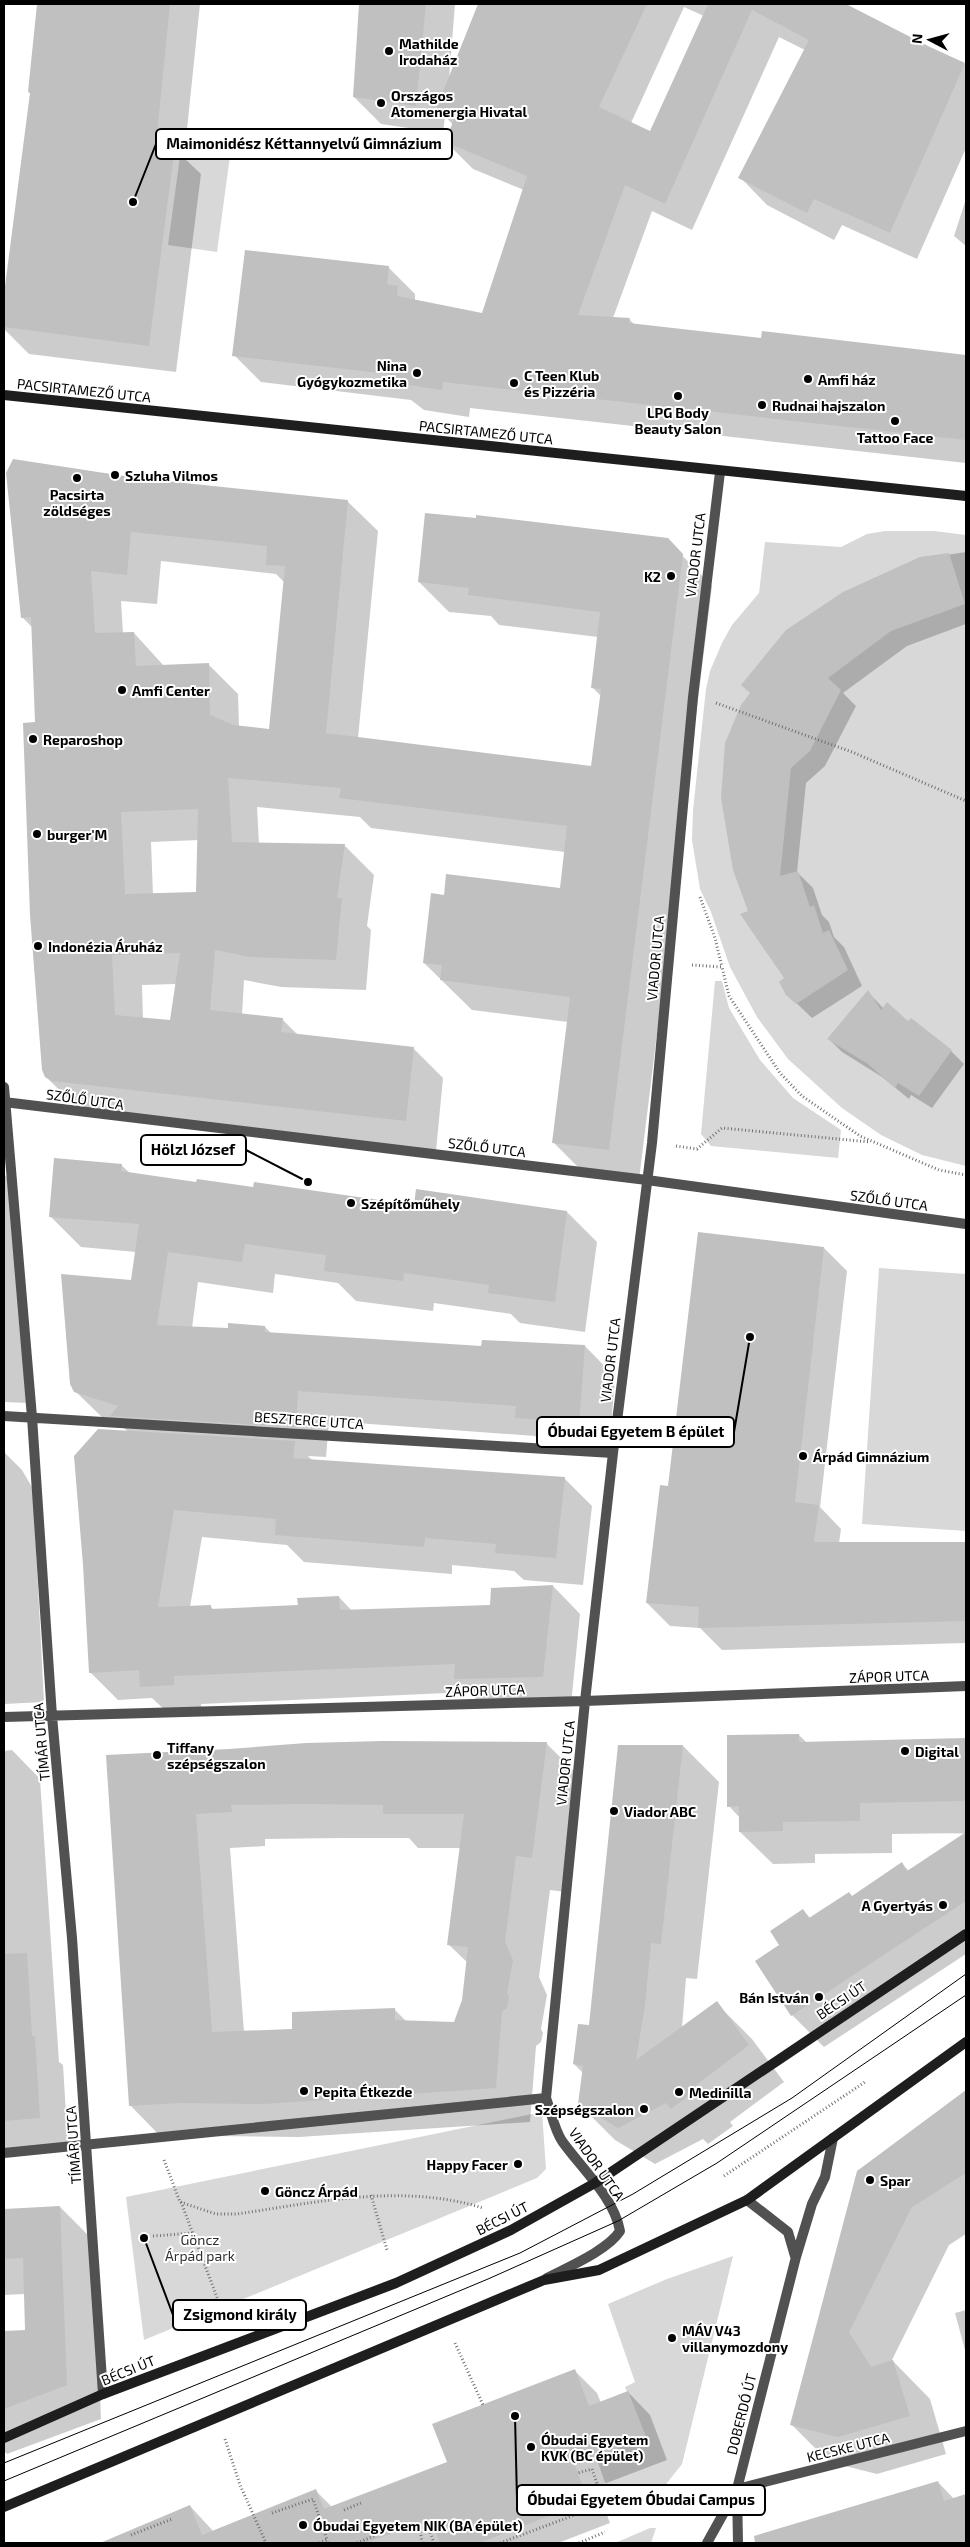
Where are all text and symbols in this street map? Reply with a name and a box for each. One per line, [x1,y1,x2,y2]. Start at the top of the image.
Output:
north arrow [905,15,955,65]
text: N [908,33,926,45]
place label: Mathilde Irodaház [399,35,459,68]
marker: Mathilde Irodaház [383,45,395,57]
place label: Országos Atomenergia Hivatal [391,87,528,120]
marker: Országos Atomenergia Hivatal [375,97,387,109]
callout: Maimonidész Kéttannyelvű Gimnázium [156,129,452,159]
text: Maimonidész Kéttannyelvű Gimnázium [166,134,442,153]
place label: Nina Gyógykozmetika [297,357,407,390]
marker: Nina Gyógykozmetika [411,367,423,379]
place label: C Teen Klub és Pizzéria [524,367,599,400]
place label: Amfi ház [818,371,876,388]
marker: Amfi ház [802,373,814,385]
street label: PACSIRTAMEZŐ UTCA [16,374,152,406]
marker: C Teen Klub és Pizzéria [508,377,520,389]
marker: LPG Body Beauty Salon [672,390,684,402]
place label: Rudnai hajszalon [772,397,885,414]
marker: Rudnai hajszalon [756,399,768,411]
place label: LPG Body Beauty Salon [635,404,721,437]
marker: Tattoo Face [889,415,901,427]
street label: PACSIRTAMEZŐ UTCA [418,416,554,448]
place label: Tattoo Face [857,429,933,446]
place label: Szluha Vilmos [125,467,218,484]
marker: Szluha Vilmos [109,469,121,481]
marker: Pacsirta zöldséges [71,472,83,484]
place label: Pacsirta zöldséges [43,486,111,519]
street label: VIADOR UTCA [681,511,709,598]
place label: K2 [644,568,661,585]
marker: K2 [665,570,677,582]
place label: Amfi Center [132,682,210,699]
marker: Amfi Center [116,684,128,696]
place label: Reparoshop [43,731,123,748]
marker: Reparoshop [27,733,39,745]
place label: burger'M [47,826,107,843]
marker: burger'M [31,828,43,840]
street label: VIADOR UTCA [643,914,667,1001]
place label: Indonézia Áruház [48,938,163,955]
marker: Indonézia Áruház [32,940,44,952]
street label: SZŐLŐ UTCA [45,1085,125,1113]
street label: SZŐLŐ UTCA [447,1134,527,1160]
callout: Hölzl József [141,1135,246,1165]
text: Hölzl József [151,1140,236,1158]
street label: SZŐLŐ UTCA [849,1186,929,1214]
place label: Szépítőműhely [361,1195,460,1212]
marker: Szépítőműhely [345,1197,357,1209]
street label: VIADOR UTCA [596,1316,624,1403]
street label: BESZTERCE UTCA [254,1408,365,1432]
callout: Óbudai Egyetem B épület [537,1417,734,1447]
text: Óbudai Egyetem B épület [547,1422,725,1441]
place label: Árpád Gimnázium [813,1448,929,1465]
marker: Árpád Gimnázium [797,1450,809,1462]
street label: ZÁPOR UTCA [849,1666,930,1686]
street label: ZÁPOR UTCA [445,1680,526,1700]
street label: TÍMÁR UTCA [29,1702,53,1782]
street label: VIADOR UTCA [552,1719,578,1806]
place label: Tiffany szépségszalon [167,1739,266,1772]
place label: Digital [915,1743,959,1760]
marker: Digital [899,1745,911,1757]
marker: Tiffany szépségszalon [151,1749,163,1761]
place label: Viador ABC [624,1803,696,1820]
marker: Viador ABC [608,1805,620,1817]
place label: A Gyertyás [861,1897,933,1914]
marker: A Gyertyás [937,1899,949,1911]
street label: BÉCSI ÚT [813,1977,869,2023]
place label: Bán István [739,1989,809,2006]
marker: Bán István [813,1991,825,2003]
place label: Pepita Étkezde [314,2083,413,2100]
place label: Medinilla [689,2084,751,2101]
marker: Pepita Étkezde [298,2085,310,2097]
marker: Medinilla [673,2086,685,2098]
place label: Szépségszalon [535,2101,634,2118]
marker: Szépségszalon [638,2103,650,2115]
street label: TÍMÁR UTCA [62,2105,84,2185]
street label: VIADOR UTCA [566,2124,629,2204]
place label: Happy Facer [427,2156,508,2173]
marker: Happy Facer [512,2158,524,2170]
place label: Spar [880,2172,911,2189]
marker: Spar [864,2174,876,2186]
place label: Göncz Árpád [275,2183,358,2200]
marker: Göncz Árpád [259,2185,271,2197]
street label: BÉCSI ÚT [473,2198,531,2238]
park label: Göncz Árpád park [165,2231,235,2264]
callout: Zsigmond király [173,2300,306,2330]
text: Zsigmond király [183,2305,297,2324]
place label: MÁV V43 villanymozdony [682,2322,788,2355]
marker: MÁV V43 villanymozdony [666,2332,678,2344]
street label: BÉCSI ÚT [99,2352,157,2388]
street label: DOBERDÓ ÚT [723,2372,759,2456]
street label: KECSKE UTCA [805,2428,892,2466]
place label: Óbudai Egyetem KVK (BC épület) [541,2431,648,2464]
marker: Óbudai Egyetem KVK (BC épület) [525,2441,537,2453]
callout: Óbudai Egyetem Óbudai Campus [517,2485,765,2515]
text: Óbudai Egyetem Óbudai Campus [527,2490,755,2509]
place label: Óbudai Egyetem NIK (BA épület) [313,2517,523,2534]
marker: Óbudai Egyetem NIK (BA épület) [297,2519,309,2531]

